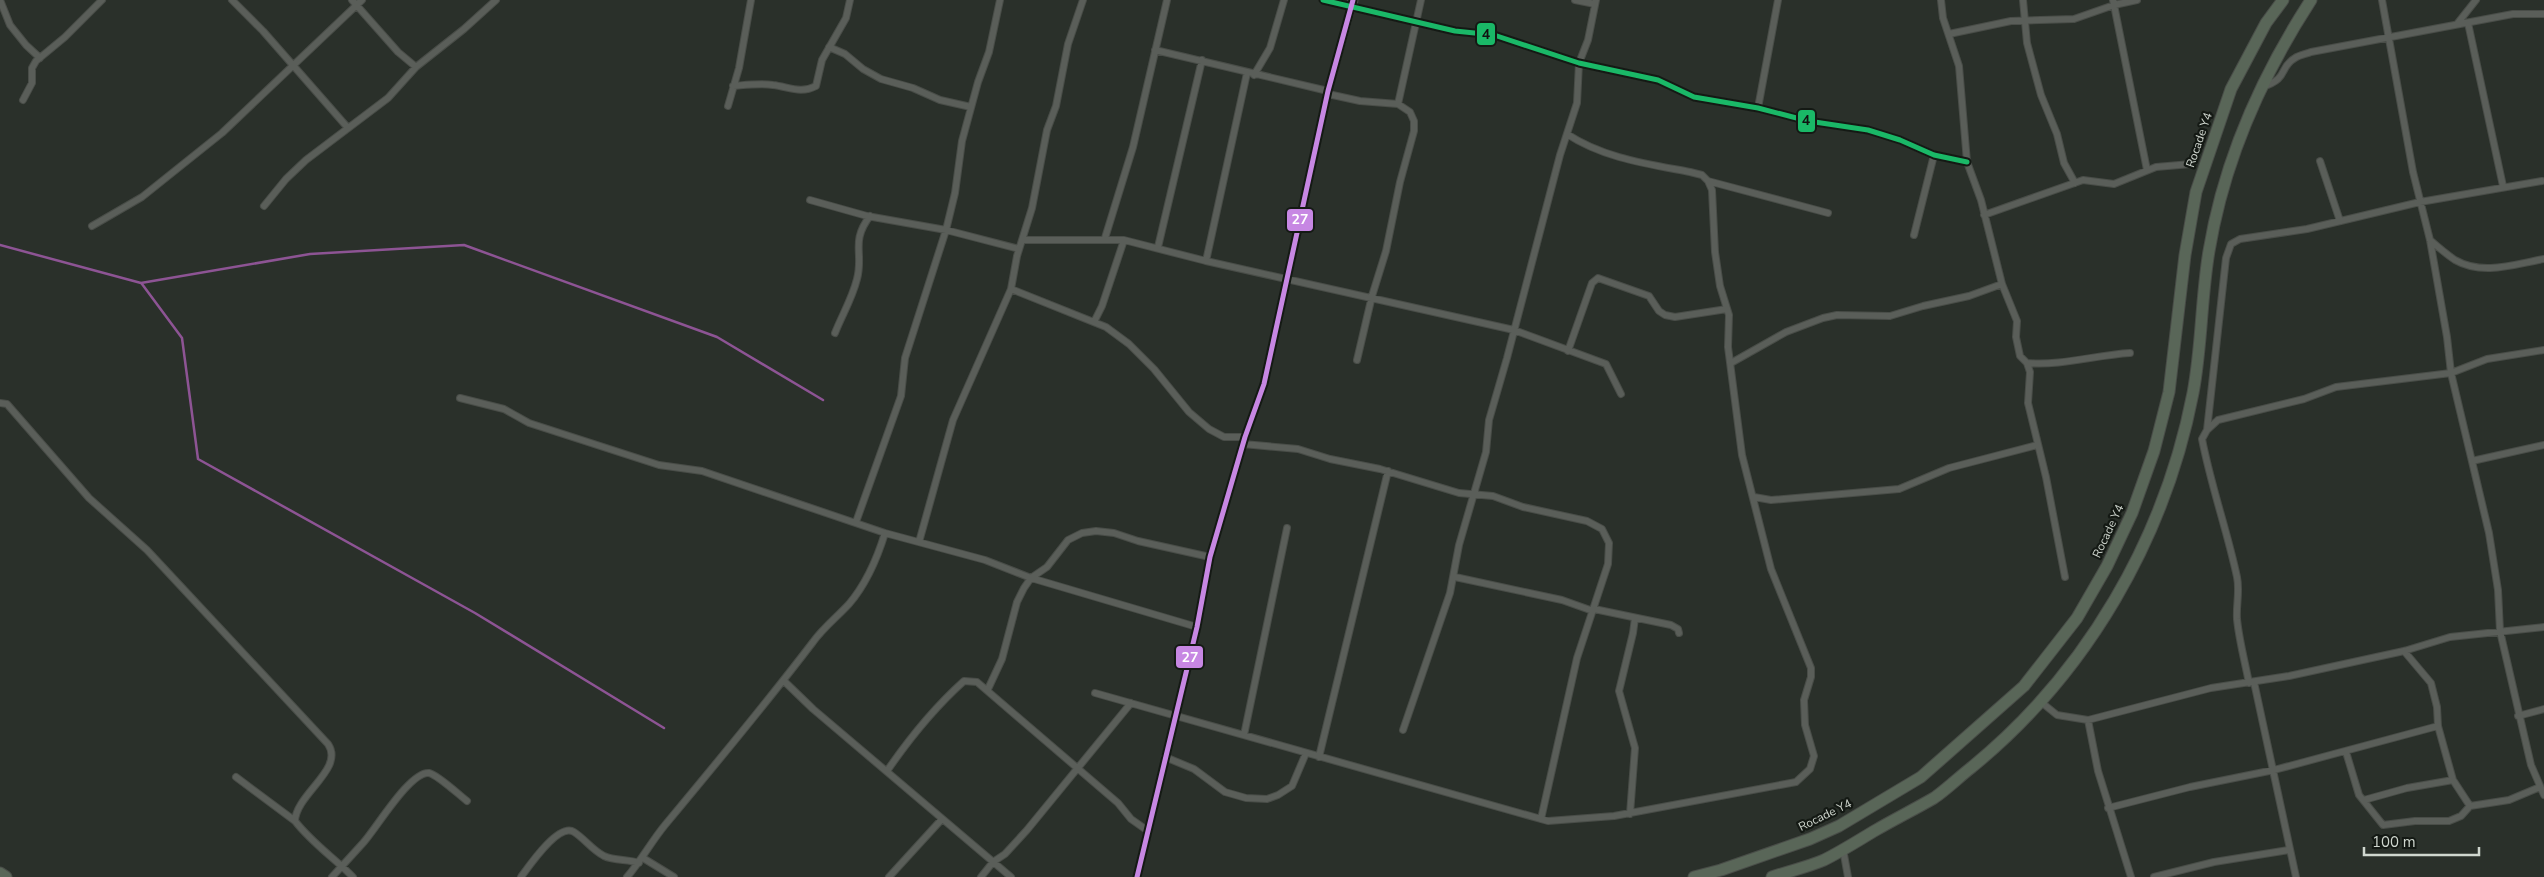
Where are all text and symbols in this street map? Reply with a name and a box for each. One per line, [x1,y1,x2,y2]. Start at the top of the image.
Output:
line badge: 4 [1476,22,1496,46]
text: 4 [1482,25,1491,44]
line badge: 4 [1797,109,1816,133]
street label: Rocade Y4 [2182,110,2216,170]
text: 4 [1802,111,1811,130]
line badge: 27 [1286,208,1314,232]
text: 27 [1292,210,1308,229]
street label: Rocade Y4 [2089,502,2127,560]
line badge: 27 [1175,645,1204,669]
text: 27 [1182,648,1198,667]
street label: Rocade Y4 [1796,795,1854,835]
scale bar [2364,824,2479,856]
text: 100 m [2372,832,2416,852]

